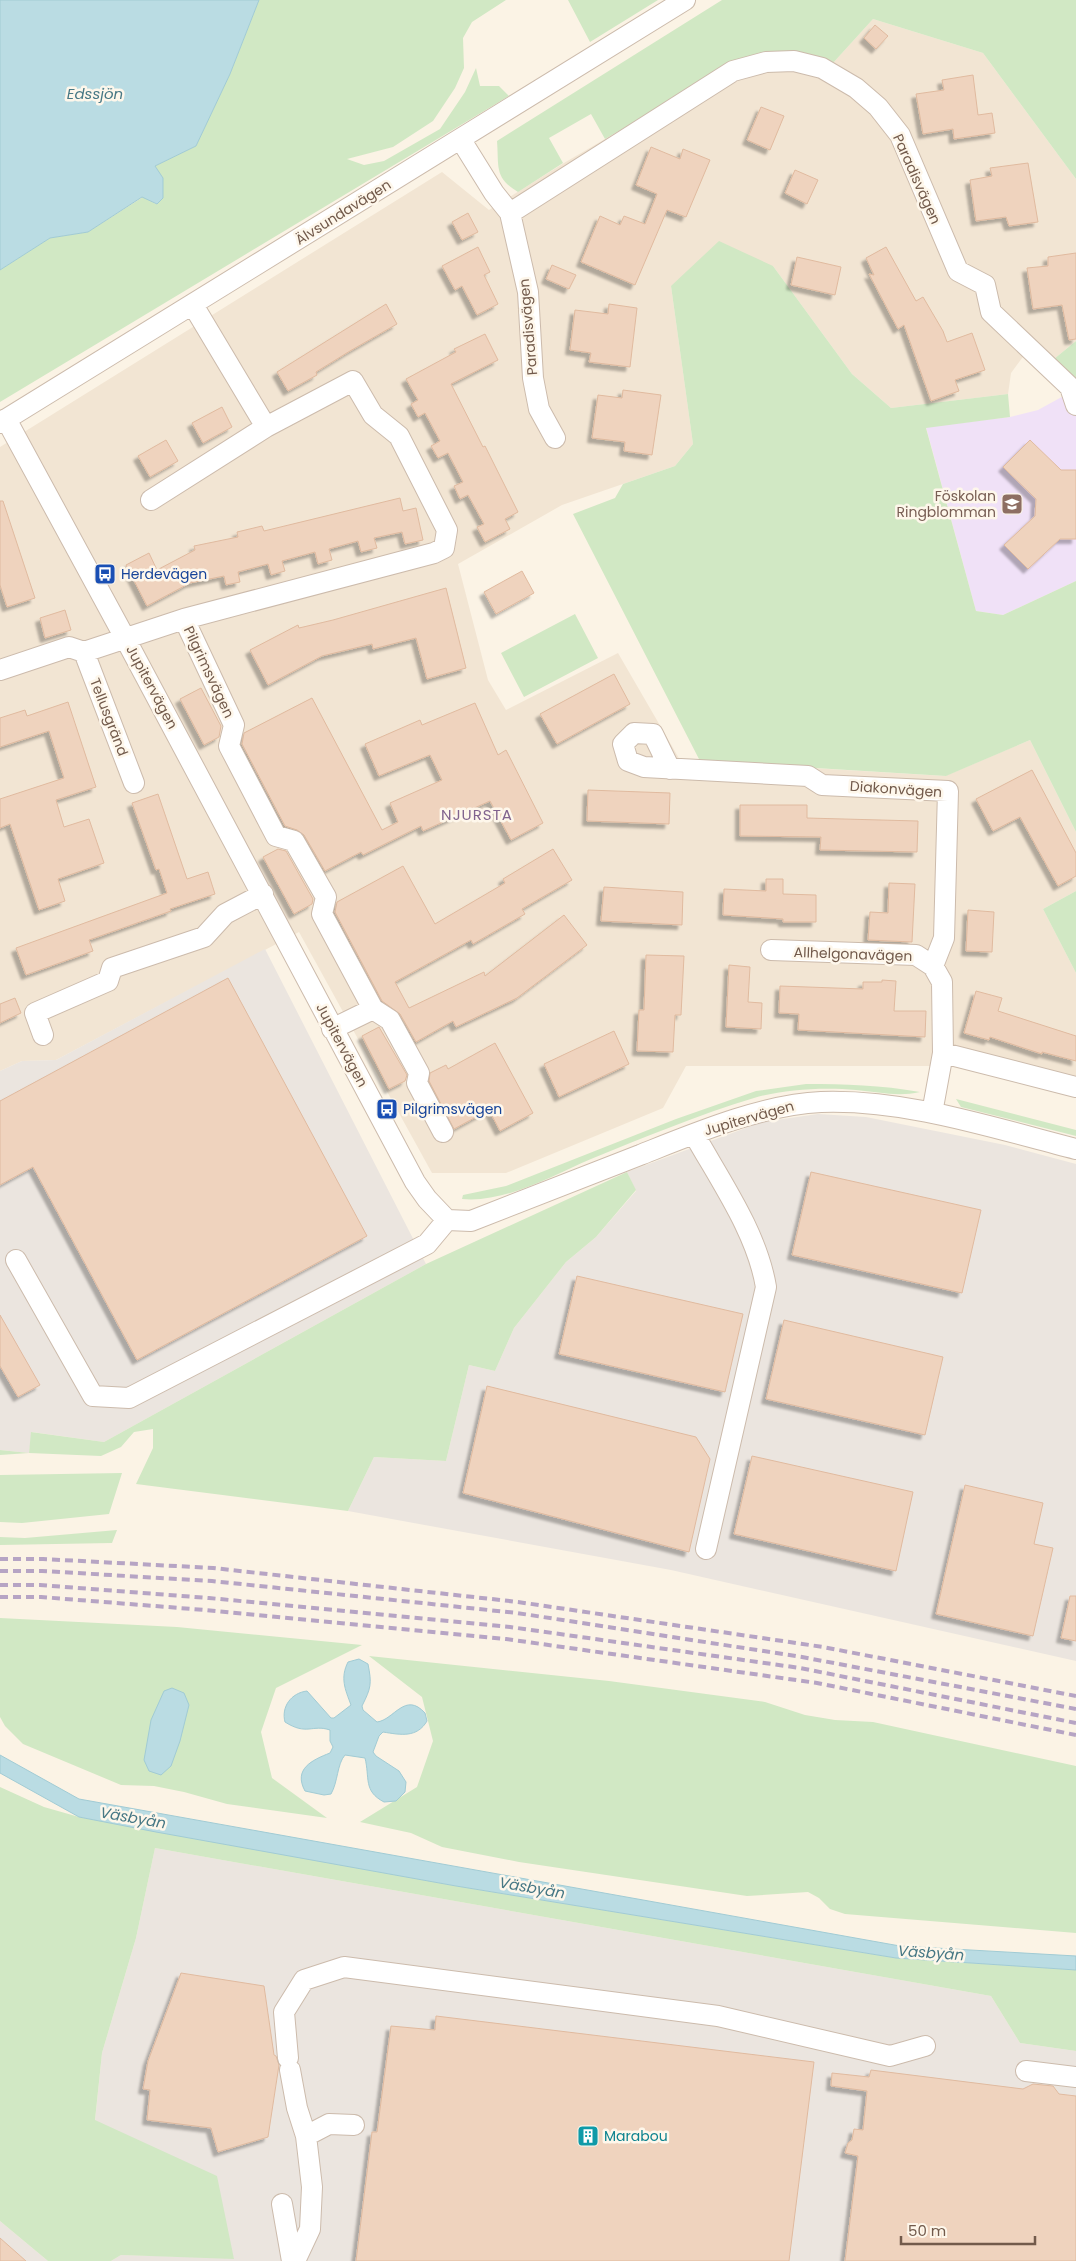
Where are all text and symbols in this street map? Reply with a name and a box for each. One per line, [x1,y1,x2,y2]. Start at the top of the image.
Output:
water label: Edssjön [67,83,123,104]
street label: Paradisvägen [888,131,946,227]
street label: Älvsundavägen [291,175,395,249]
street label: Paradisvägen [514,278,542,376]
place label: Föskolan Ringblomman [896,486,996,522]
school or university icon: Föskolan Ringblomman [1000,492,1024,516]
bus stop icon: Herdevägen [93,562,117,586]
place label: Herdevägen [121,564,207,584]
street label: Pilgrimsvägen [179,623,239,721]
street label: Jupitervägen [121,641,183,733]
street label: Tellusgränd [85,675,133,759]
street label: Diakonvägen [849,776,943,802]
district label: NJURSTA [441,804,513,825]
street label: Allhelgonavägen [793,942,913,966]
street label: Jupitervägen [311,999,373,1091]
street label: Jupitervägen [702,1096,796,1140]
bus stop icon: Pilgrimsvägen [375,1097,399,1121]
place label: Pilgrimsvägen [403,1099,502,1119]
water label: Väsbyån [99,1801,168,1834]
water label: Väsbyån [498,1871,567,1904]
water label: Väsbyån [897,1940,965,1965]
building icon: Marabou [576,2124,600,2148]
place label: Marabou [604,2126,668,2146]
scale bar [901,2214,1035,2246]
text: 50 m [908,2220,946,2241]

